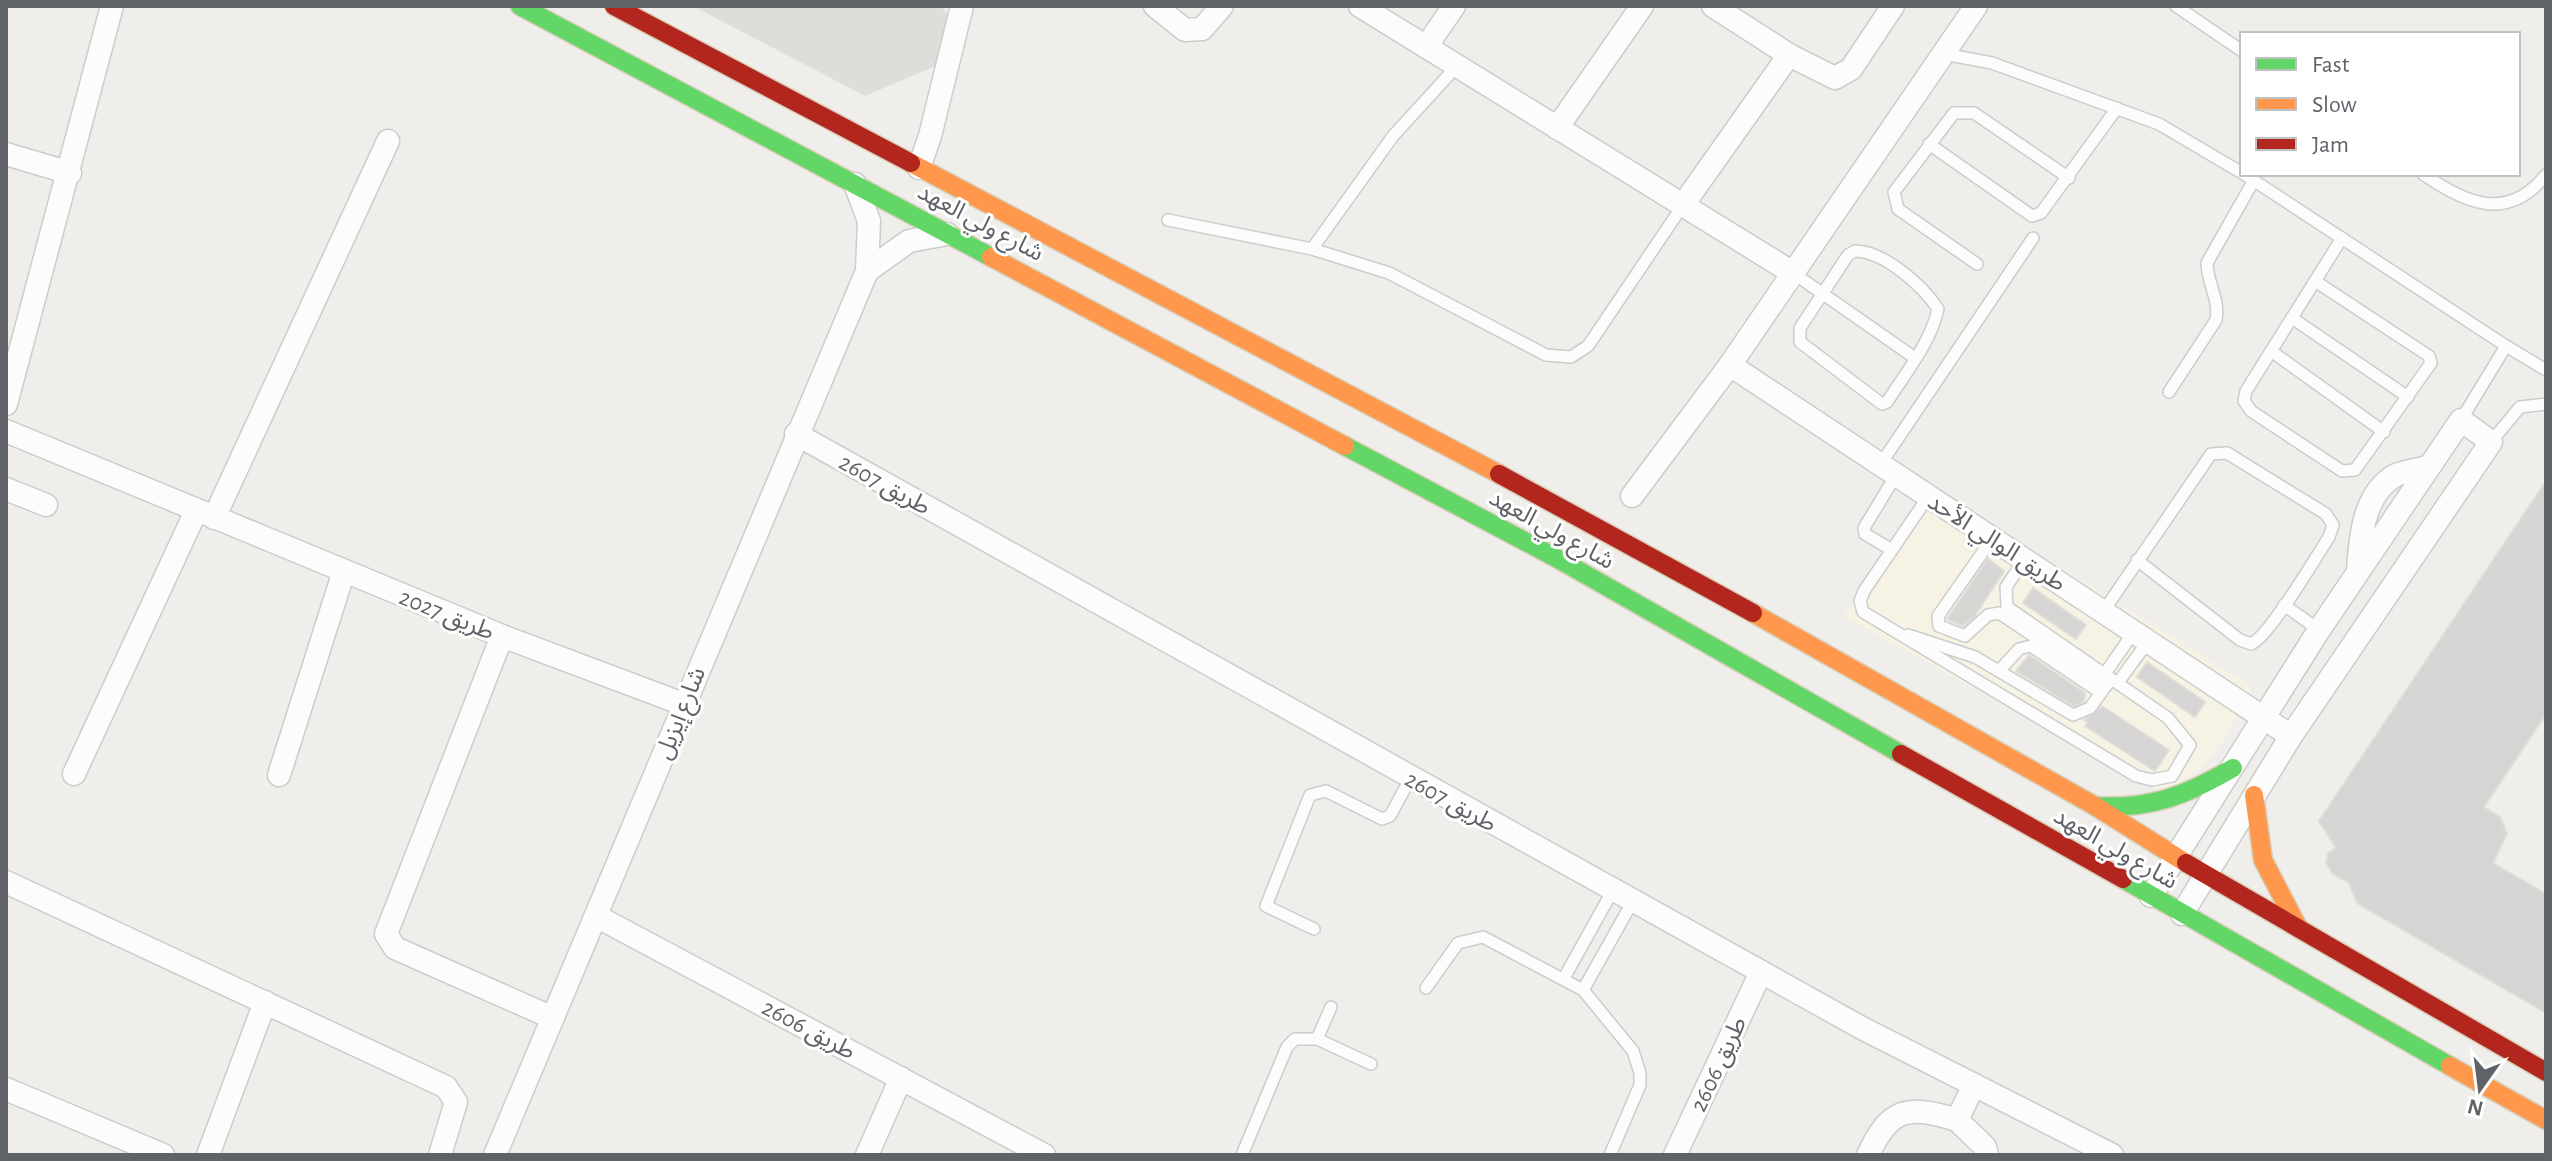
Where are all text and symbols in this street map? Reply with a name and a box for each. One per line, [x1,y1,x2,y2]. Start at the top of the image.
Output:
legend [2240,32,2520,176]
text: Fast [2312,53,2350,77]
text: Slow [2312,93,2357,117]
text: Jam [2312,133,2349,157]
street label: شارع ولي العهد [911,180,1047,271]
street label: طريق 2607 [834,450,934,521]
street label: شارع ولي العهد [1482,486,1618,579]
street label: طريق الوالي الأحد [1920,487,2071,601]
street label: طريق 2027 [395,585,498,647]
street label: شارع إيزيل [652,664,714,764]
street label: طريق 2607 [1400,767,1500,838]
street label: شارع ولي العهد [2047,804,2182,899]
street label: طريق 2606 [757,995,859,1066]
street label: طريق 2606 [1687,1013,1753,1116]
north arrow [2440,1049,2520,1129]
text: N [2465,1095,2485,1120]

